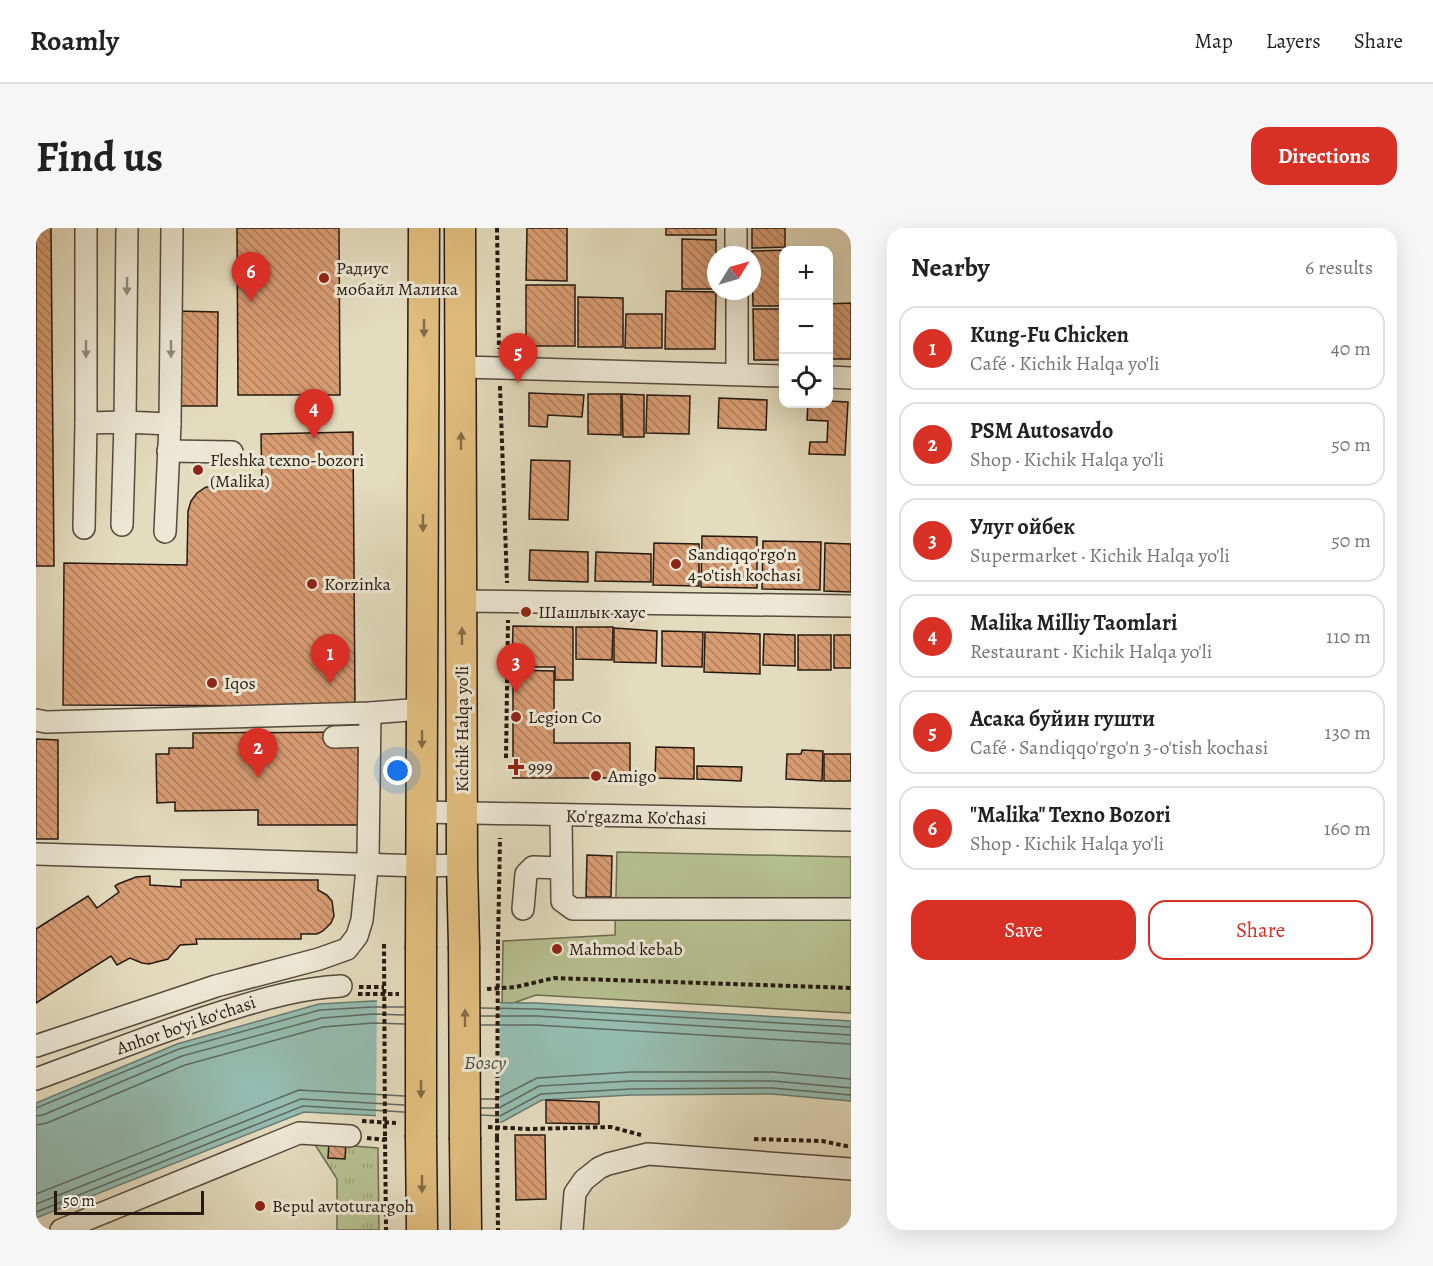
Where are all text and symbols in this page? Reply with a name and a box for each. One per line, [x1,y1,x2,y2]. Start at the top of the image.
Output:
text: Roamly [30,22,119,60]
text: Map [1194,27,1233,55]
text: Layers [1266,27,1321,55]
text: Share [1354,27,1403,55]
button: Directions [1251,127,1397,185]
text: Find us [36,128,163,185]
north arrow [707,246,761,300]
map controls [779,246,833,408]
button: + [779,246,833,300]
text: Nearby [911,250,990,285]
pin: 6 [232,253,270,302]
text: 6 results [1305,254,1373,281]
place label: Радиус мобайл Малика [336,256,459,301]
marker: Радиус мобайл Малика [317,271,331,285]
one-way arrow [122,277,132,296]
button: − [779,300,833,354]
one-way arrow [419,319,429,338]
text: Kung-Fu Chicken [970,320,1129,350]
pin: 5 [498,334,538,383]
text: 1 [929,335,936,362]
text: 40 m [1331,335,1371,362]
one-way arrow [81,340,91,359]
one-way arrow [166,340,176,359]
text: Café · Kichik Halqa yo'li [970,350,1160,377]
button: locate [779,354,833,408]
pin: 4 [294,390,334,439]
text: PSM Autosavdo [970,416,1113,446]
one-way arrow [456,431,466,450]
text: 2 [928,431,937,458]
text: 50 m [1331,431,1371,458]
text: Shop · Kichik Halqa yo'li [970,446,1164,473]
place label: Fleshka texno-bozori (Malika) [210,448,364,493]
marker: Fleshka texno-bozori (Malika) [191,463,205,477]
text: Улуг ойбек [970,512,1075,542]
one-way arrow [418,514,428,533]
text: 3 [928,527,937,554]
text: 50 m [1331,527,1371,554]
place label: Sandiqqo'rgo'n 4-o'tish kochasi [688,542,801,587]
text: Supermarket · Kichik Halqa yo'li [970,542,1230,569]
marker: Sandiqqo'rgo'n 4-o'tish kochasi [669,557,683,571]
place label: Korzinka [324,572,391,596]
marker: Korzinka [305,577,319,591]
place label: Шашлык хаус [538,600,646,624]
marker: Шашлык хаус [519,605,533,619]
text: Malika Milliy Taomlari [970,608,1177,638]
text: 4 [928,623,937,650]
text: 110 m [1326,623,1371,650]
one-way arrow [457,626,467,645]
pin: 1 [310,634,350,684]
text: Restaurant · Kichik Halqa yo'li [970,638,1212,665]
pin: 3 [496,644,536,693]
street label: Kichik Halqa yo'li [450,666,474,792]
place label: Iqos [224,671,256,695]
marker: Iqos [205,676,219,690]
text: Асака буйин гушти [970,704,1155,734]
place label: Legion Co [528,705,601,729]
marker: Legion Co [509,710,523,724]
text: 5 [928,719,937,746]
text: 130 m [1325,719,1371,746]
pin: 2 [238,728,278,778]
one-way arrow [417,730,427,749]
text: Café · Sandiqqo'rgo'n 3-o'tish kochasi [970,734,1268,761]
place label: 999 [528,755,553,779]
your location [383,756,412,785]
marker: 999 [509,760,523,774]
place label: Amigo [607,764,656,788]
marker: Amigo [589,769,603,783]
text: "Malika" Texno Bozori [970,800,1171,830]
street label: Ko'rgazma Ko'chasi [565,804,707,830]
text: 6 [928,815,937,842]
text: 160 m [1324,815,1371,842]
text: Shop · Kichik Halqa yo'li [970,830,1164,857]
button: Save [911,900,1136,960]
button: Share [1148,900,1373,960]
place label: Mahmod kebab [569,937,683,961]
marker: Mahmod kebab [550,942,564,956]
street label: Anhor boʻyi koʻchasi [112,990,259,1060]
one-way arrow [460,1009,469,1028]
water label: Бозсу [464,1049,507,1076]
one-way arrow [416,1079,426,1098]
one-way arrow [417,1174,427,1193]
scale bar [54,1188,204,1216]
text: 50 m [63,1190,95,1212]
place label: Bepul avtoturargoh [272,1194,414,1218]
marker: Bepul avtoturargoh [253,1199,267,1213]

